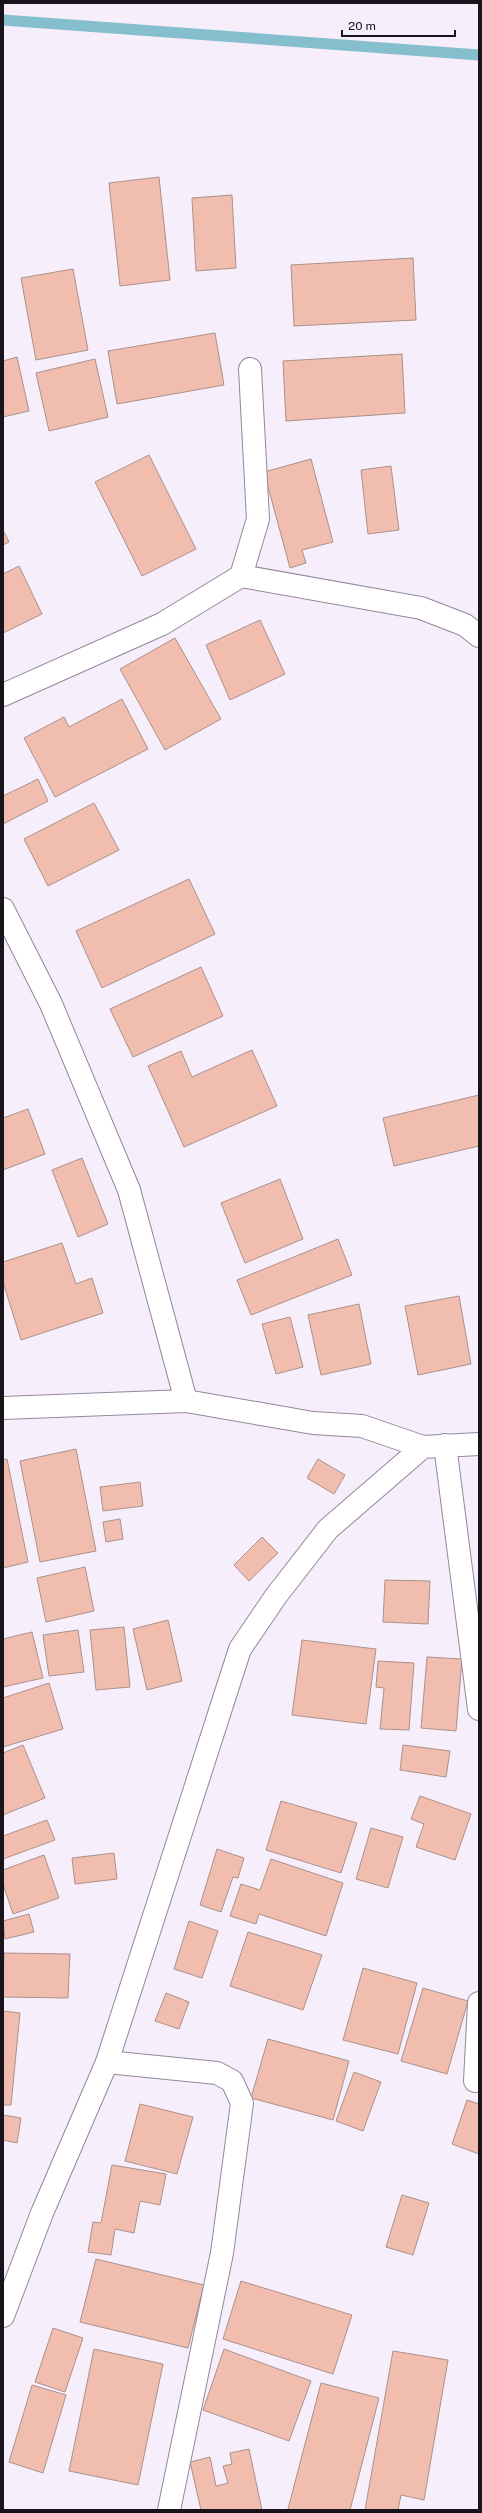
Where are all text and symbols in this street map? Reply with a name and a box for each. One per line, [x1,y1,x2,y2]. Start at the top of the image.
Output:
scale bar [342,12,455,38]
text: 20 m [348,19,376,33]

